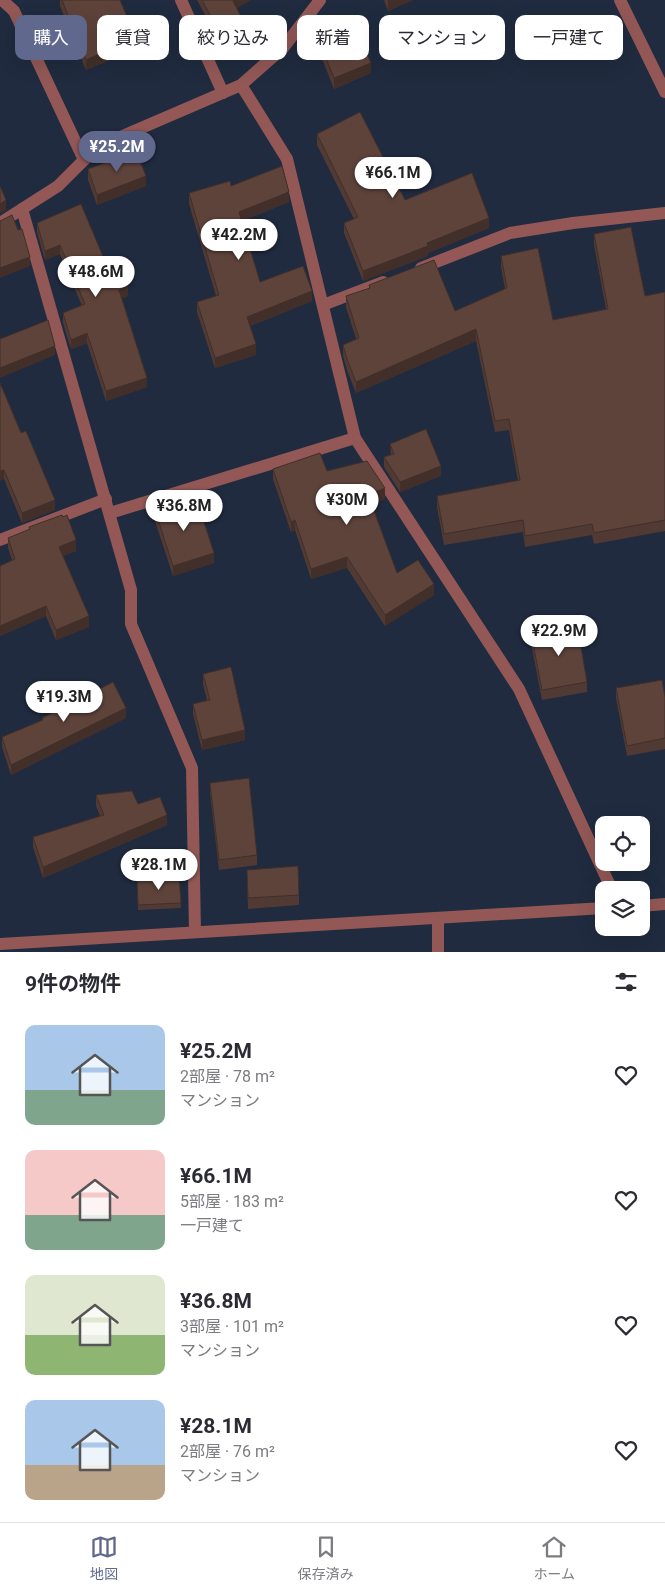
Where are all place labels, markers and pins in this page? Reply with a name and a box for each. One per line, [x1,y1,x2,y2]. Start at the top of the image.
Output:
pin: ¥25.2M [76,130,158,173]
pin: ¥66.1M [352,156,434,199]
pin: ¥42.2M [198,218,280,261]
pin: ¥48.6M [55,256,137,298]
pin: ¥30M [317,484,377,526]
pin: ¥36.8M [143,490,225,532]
pin: ¥22.9M [518,614,600,657]
pin: ¥19.3M [23,680,105,723]
pin: ¥28.1M [118,848,200,891]

